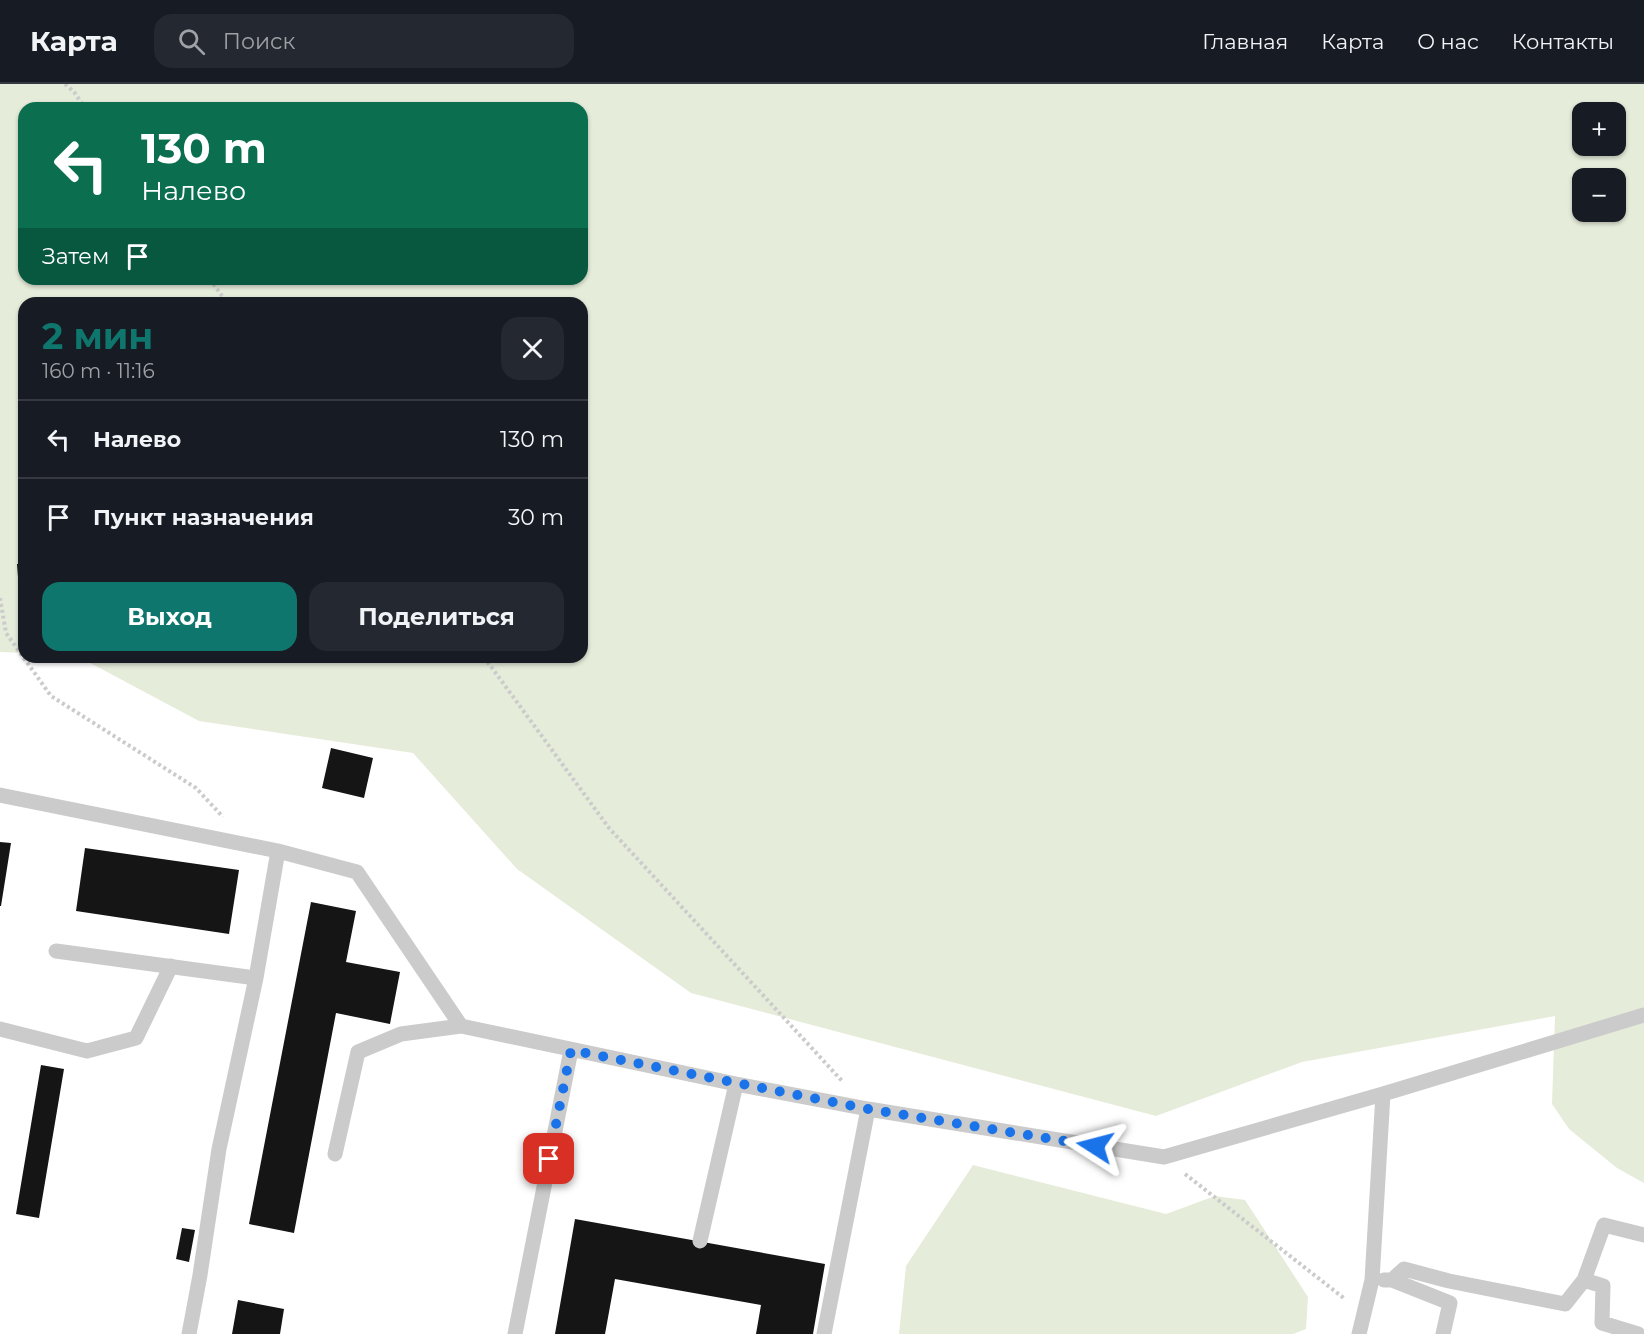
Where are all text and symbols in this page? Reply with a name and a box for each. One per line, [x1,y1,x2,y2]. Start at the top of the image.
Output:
search box [154,14,574,68]
text: Карта [30,24,118,58]
icon: search [175,25,208,58]
text: Поиск [223,28,295,55]
text: Главная [1202,29,1288,54]
text: Карта [1321,29,1384,54]
text: О нас [1417,29,1479,54]
text: Контакты [1512,29,1614,54]
map controls [1572,102,1626,222]
button: + [1572,102,1626,156]
text: 130 m [141,122,267,174]
icon: left [42,126,120,204]
button: − [1572,168,1626,222]
text: Налево [141,174,246,207]
icon: arrive [121,240,154,273]
text: Затем [42,243,109,270]
text: 2 мин [42,314,153,358]
button: close [501,317,564,380]
text: 160 m · 11:16 [42,359,155,383]
icon: left [42,423,75,456]
text: Налево [93,426,181,453]
text: 130 m [500,426,564,453]
icon: arrive [42,501,75,534]
text: Пункт назначения [93,504,314,531]
text: 30 m [508,504,564,531]
button: Выход [42,582,297,651]
button: Поделиться [309,582,564,651]
position arrow [1063,1114,1127,1178]
pin [523,1133,574,1184]
icon: arrive [532,1142,565,1175]

